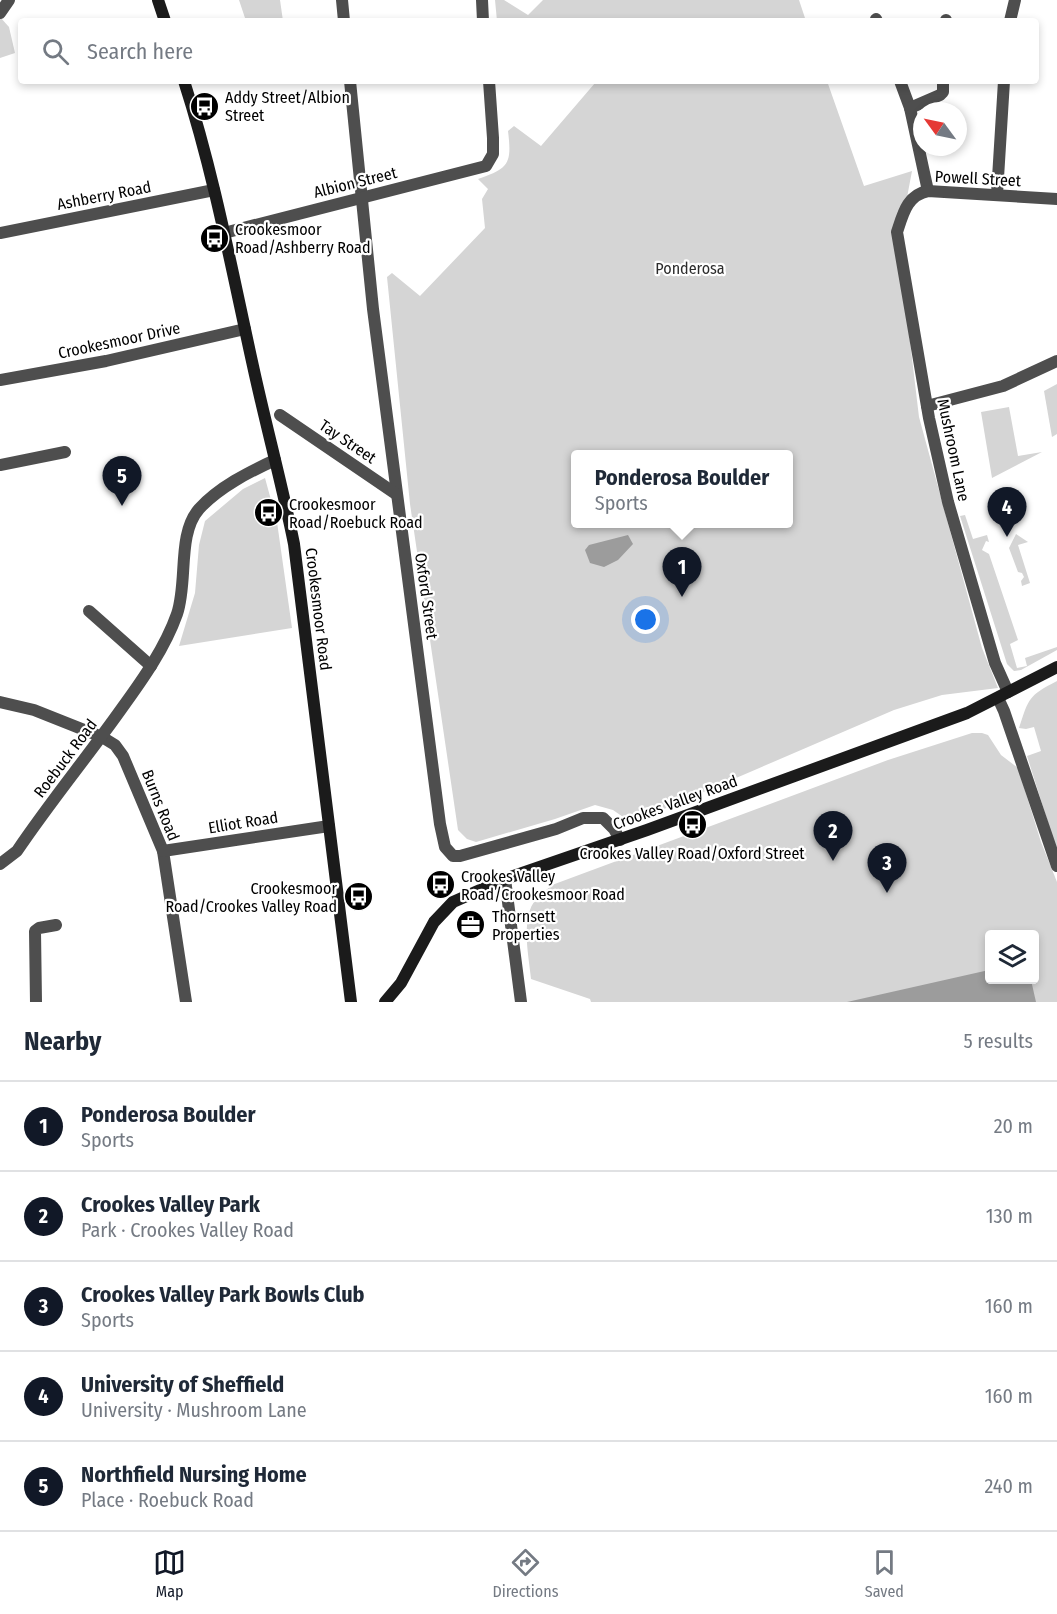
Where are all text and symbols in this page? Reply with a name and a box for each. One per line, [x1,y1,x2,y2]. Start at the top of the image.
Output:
search box [18,18,1039,84]
icon: search [39,35,72,68]
text: Search here [87,38,193,65]
place label: Addy Street/Albion Street [225,88,350,125]
bus stop icon: Addy Street/Albion Street [188,90,220,122]
north arrow [913,102,967,156]
street label: Albion Street [312,163,399,202]
street label: Powell Street [934,167,1022,190]
street label: Ashberry Road [55,177,153,214]
place label: Crookesmoor Road/Ashberry Road [235,220,371,257]
bus stop icon: Crookesmoor Road/Ashberry Road [198,222,230,254]
park label: Ponderosa [655,259,725,278]
street label: Crookesmoor Drive [56,318,182,363]
street label: Mushroom Lane [933,397,974,503]
street label: Tay Street [316,416,380,468]
popup [571,450,793,528]
pin: 5 [102,456,142,506]
text: Ponderosa Boulder [595,464,769,491]
pin: 4 [988,488,1026,537]
text: Sports [595,491,648,515]
place label: Crookesmoor Road/Roebuck Road [289,495,423,532]
bus stop icon: Crookesmoor Road/Roebuck Road [252,497,284,529]
street label: Crookesmoor Road [302,547,335,672]
pin: 1 [662,548,702,597]
street label: Oxford Street [411,552,442,641]
your location [631,605,660,634]
street label: Roebuck Road [30,715,101,801]
street label: Burns Road [138,767,183,843]
street label: Crookes Valley Road [610,771,740,834]
street label: Elliot Road [207,808,279,837]
bus stop icon: Crookes Valley Road/Oxford Street [676,809,708,841]
pin: 2 [814,812,852,861]
place label: Crookes Valley Road/Oxford Street [579,844,805,863]
pin: 3 [868,844,906,893]
place label: Crookes Valley Road/Crookesmoor Road [461,867,625,904]
bus stop icon: Crookes Valley Road/Crookesmoor Road [424,869,456,901]
place label: Crookesmoor Road/Crookes Valley Road [166,879,337,916]
bus stop icon: Crookesmoor Road/Crookes Valley Road [342,881,374,913]
place label: Thornsett Properties [492,907,560,944]
office icon: Thornsett Properties [455,909,487,941]
map controls [985,930,1039,984]
button: layers [985,930,1039,984]
text: Nearby [24,1026,101,1057]
text: 5 results [963,1029,1033,1053]
text: Ponderosa Boulder [81,1101,256,1128]
text: 1 [39,1114,48,1138]
text: 20 m [994,1114,1033,1138]
text: Sports [81,1128,134,1152]
text: Crookes Valley Park [81,1191,260,1218]
text: 2 [39,1204,48,1228]
text: 130 m [986,1204,1033,1228]
text: Park · Crookes Valley Road [81,1218,294,1242]
text: Crookes Valley Park Bowls Club [81,1281,365,1308]
text: 3 [39,1294,48,1318]
text: 160 m [985,1294,1033,1318]
text: Sports [81,1308,134,1332]
text: University of Sheffield [81,1371,284,1398]
text: 4 [38,1384,49,1408]
text: 160 m [985,1384,1033,1408]
text: University · Mushroom Lane [81,1398,307,1422]
text: Northfield Nursing Home [81,1461,307,1488]
text: 5 [39,1474,48,1498]
text: 240 m [984,1474,1033,1498]
text: Place · Roebuck Road [81,1488,254,1512]
tab: Map [153,1546,186,1601]
tab: Directions [492,1546,559,1601]
tab: Saved [865,1546,904,1601]

